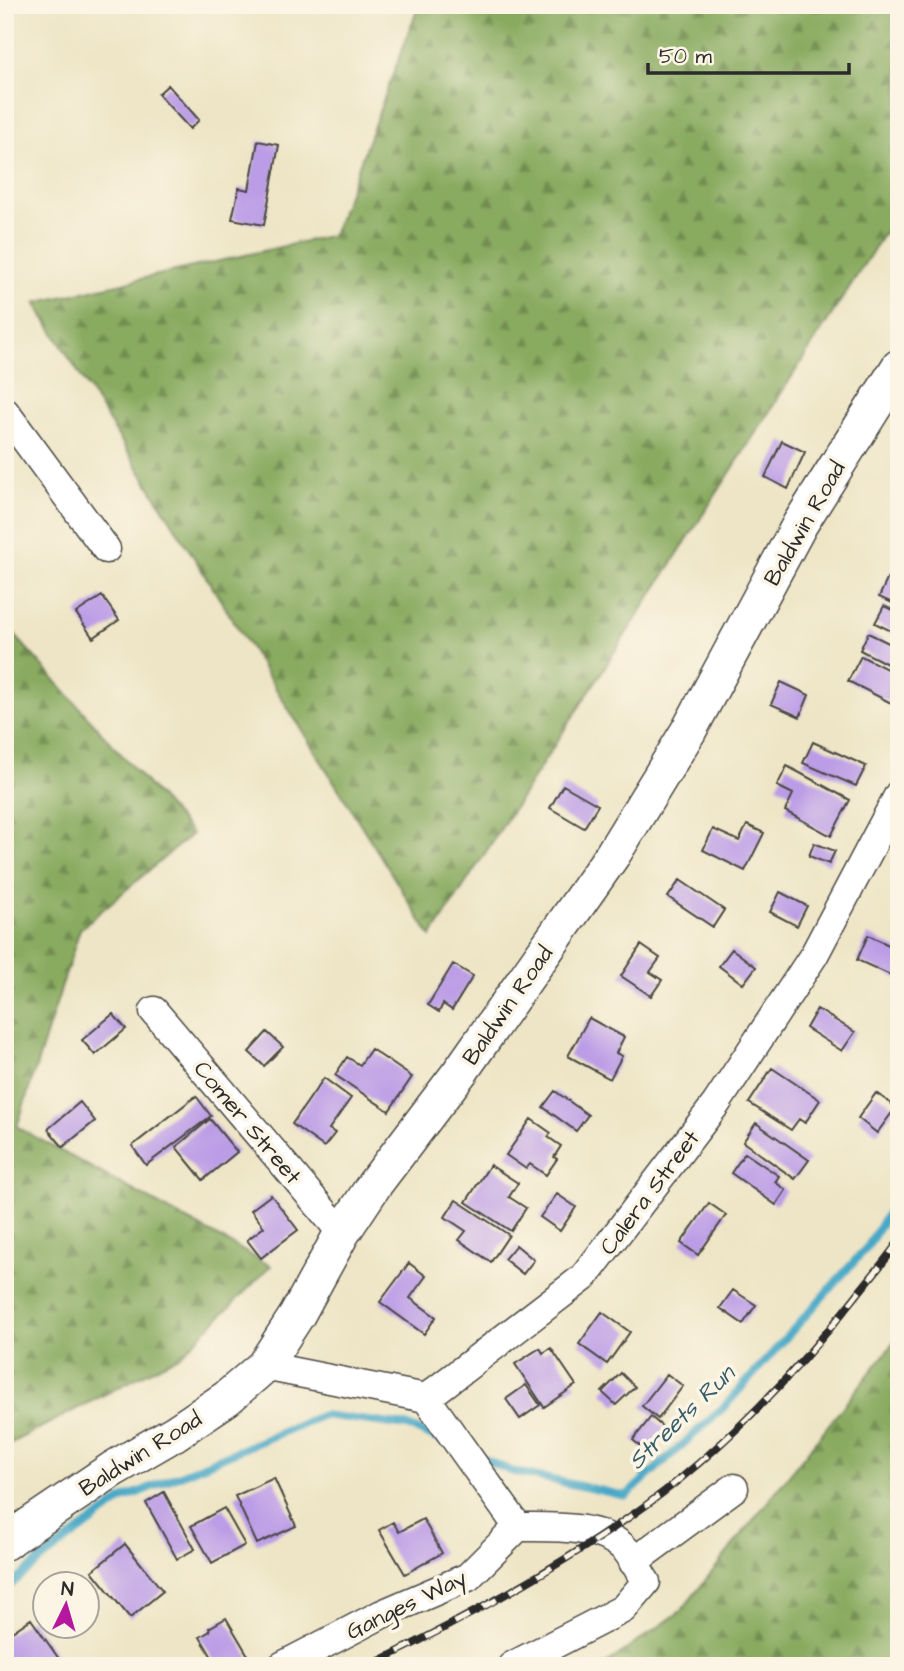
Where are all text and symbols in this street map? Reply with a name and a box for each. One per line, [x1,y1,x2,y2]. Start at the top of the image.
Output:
scale bar [648,32,850,76]
text: 50 m [659,42,713,71]
street label: Baldwin Road [756,455,854,592]
street label: Baldwin Road [455,939,561,1072]
street label: Comer Street [186,1054,309,1192]
street label: Calera Street [592,1123,708,1262]
water label: Streets Run [621,1357,744,1478]
street label: Baldwin Road [73,1403,208,1504]
street label: Ganges Way [341,1562,473,1649]
north arrow [32,1570,102,1640]
text: N [60,1576,75,1604]

